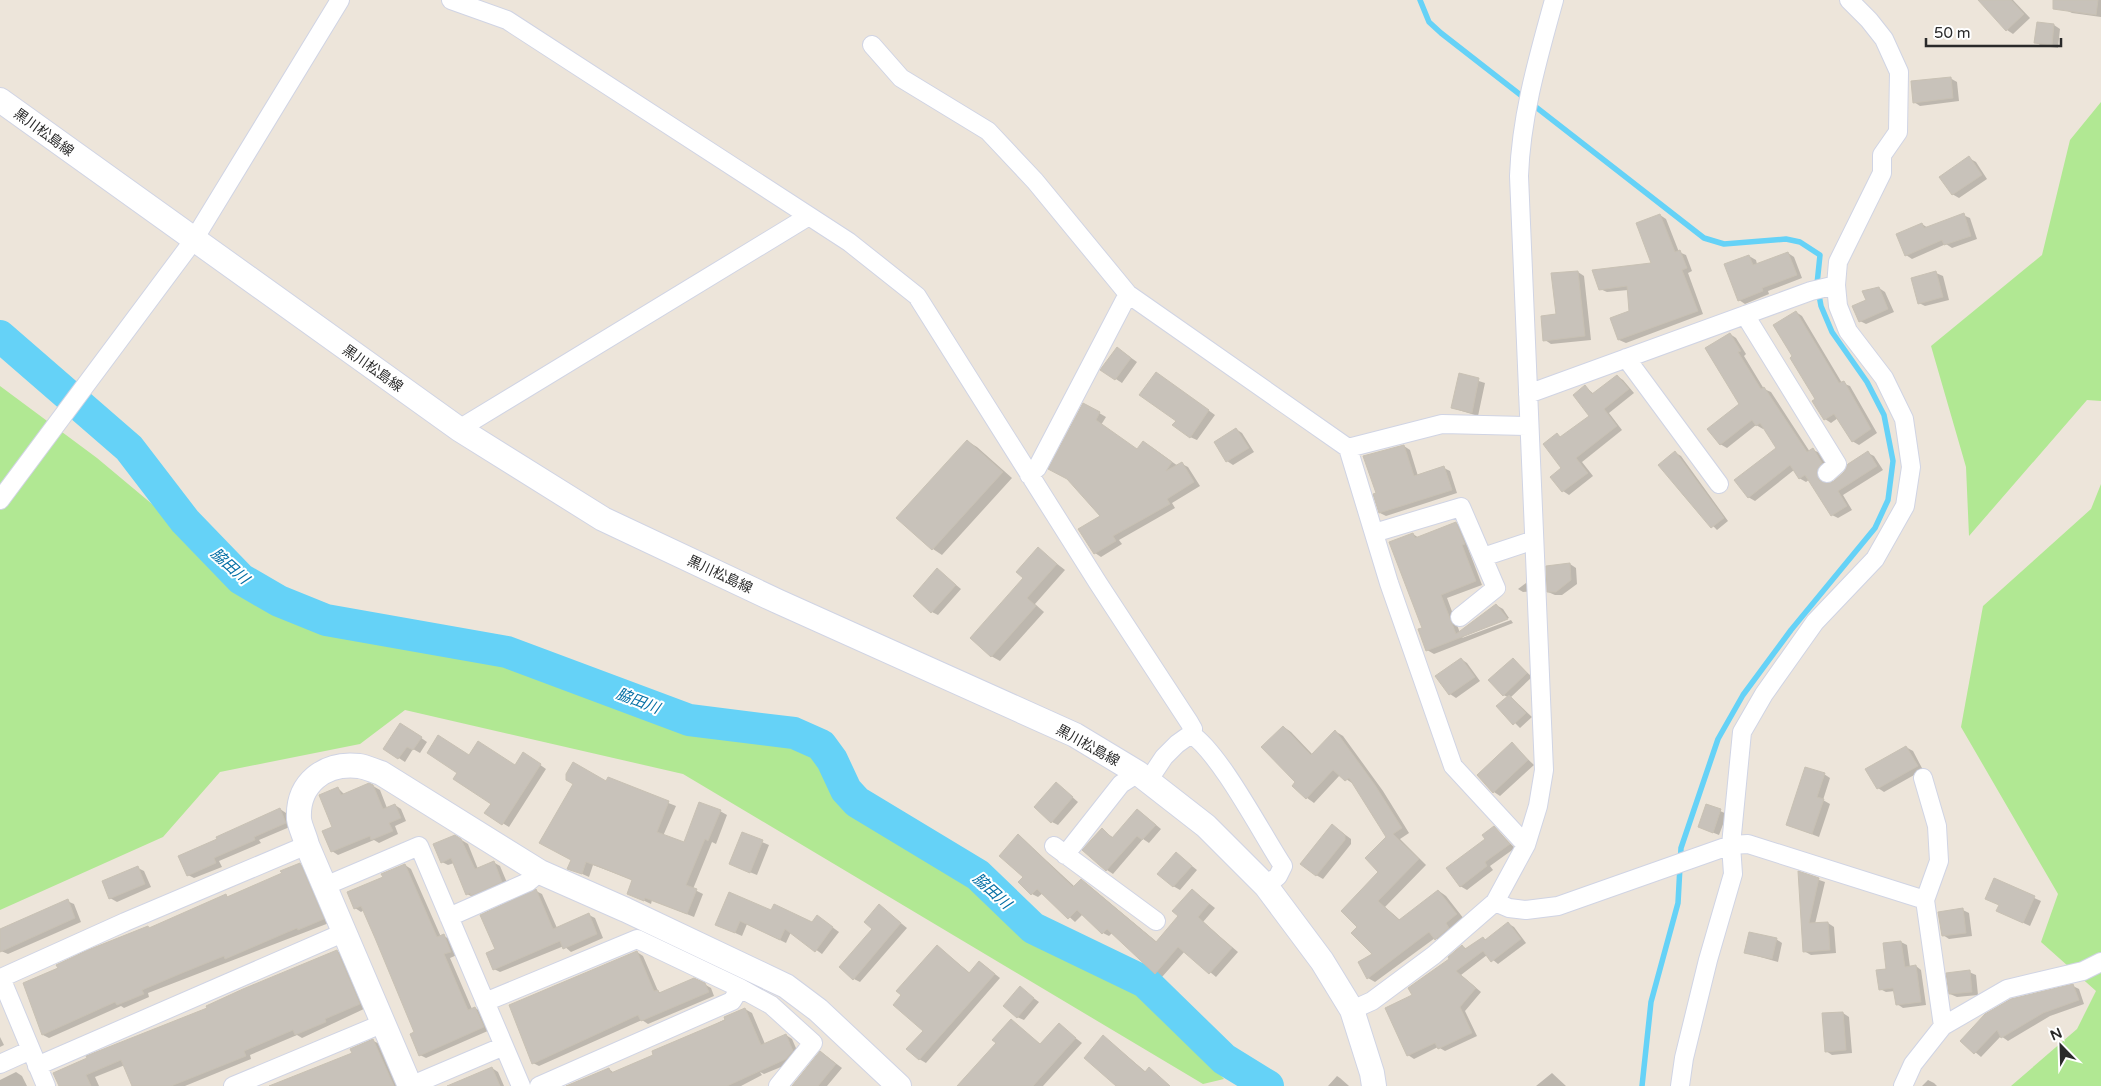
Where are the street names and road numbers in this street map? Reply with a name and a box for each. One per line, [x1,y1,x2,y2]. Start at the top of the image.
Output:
street label: 黒川松島線 [10,105,77,160]
street label: 黒川松島線 [339,341,406,395]
street label: 黒川松島線 [684,552,755,597]
street label: 黒川松島線 [1053,721,1122,770]

